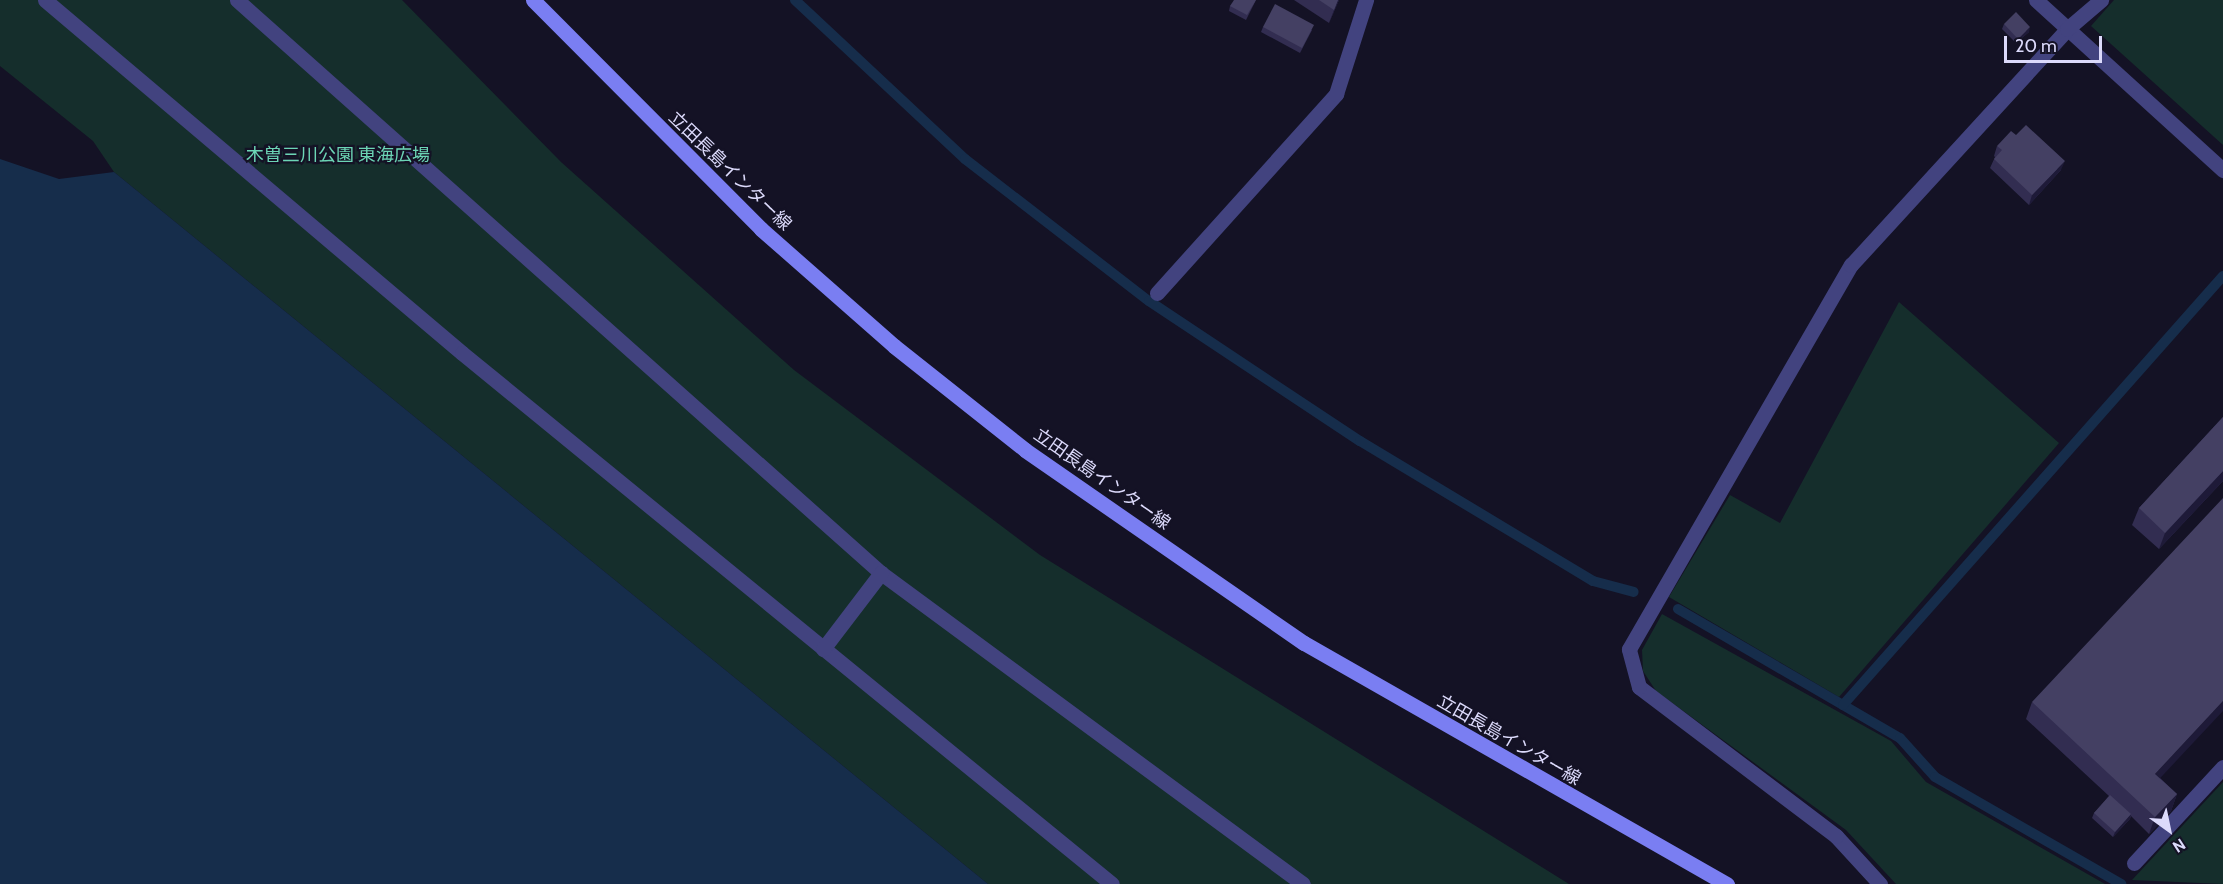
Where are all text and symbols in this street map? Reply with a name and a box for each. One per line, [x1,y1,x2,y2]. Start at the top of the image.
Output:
scale bar [2007,24,2104,62]
text: 20 m [2015,35,2057,57]
street label: 立田長島インター線 [664,107,796,235]
park label: 木曽三川公園 東海広場 [246,144,430,166]
street label: 立田長島インター線 [1029,424,1175,534]
street label: 立田長島インター線 [1433,690,1585,790]
north arrow [2139,800,2199,860]
text: N [2169,834,2189,857]

